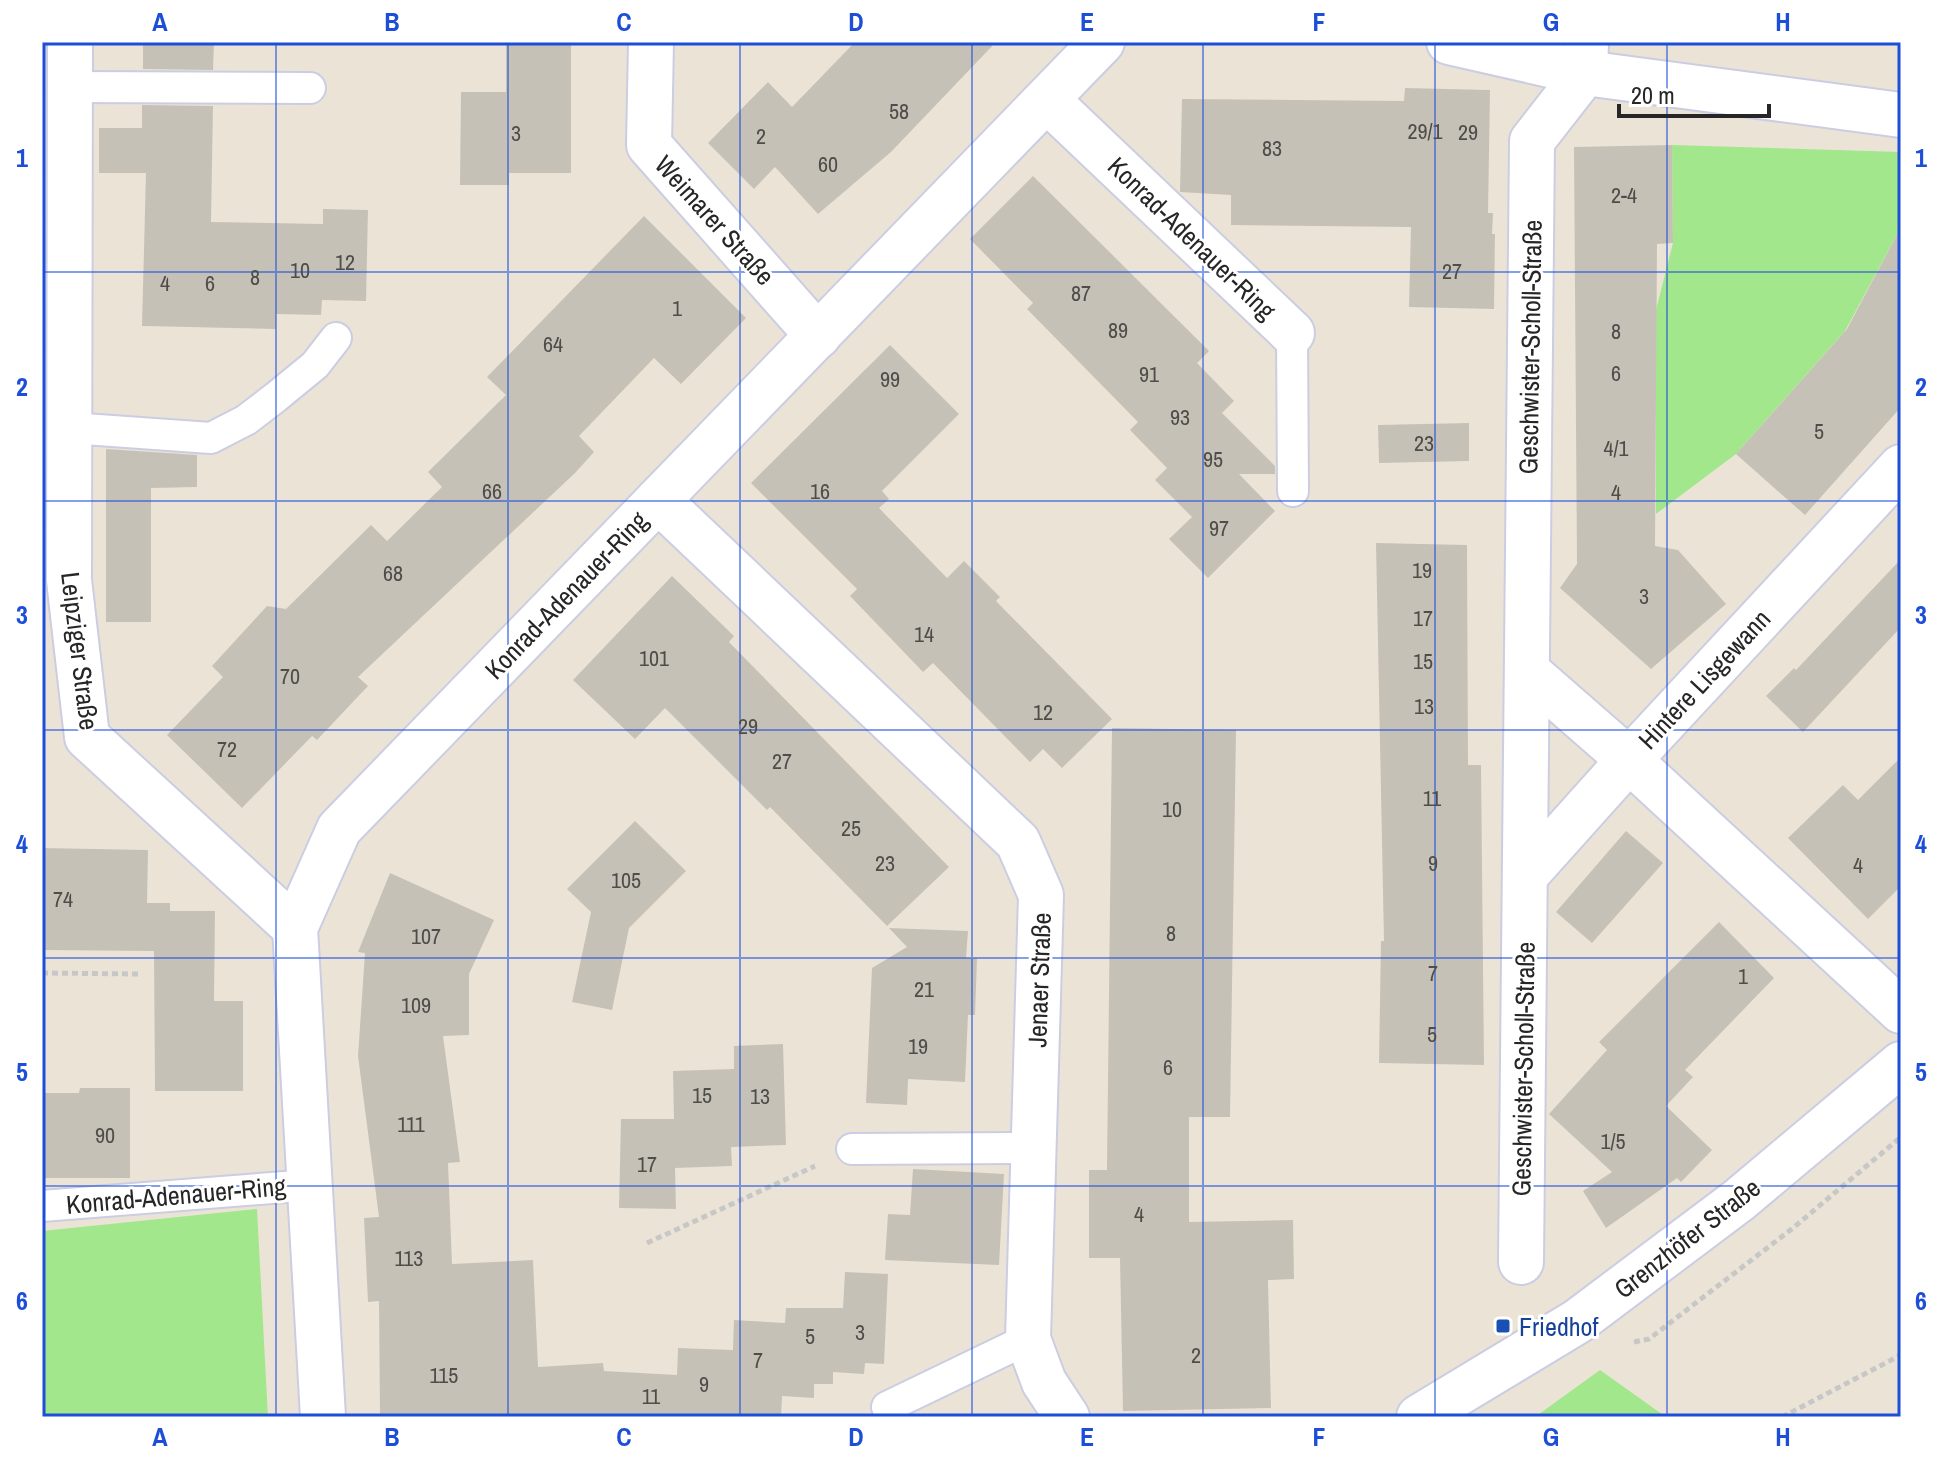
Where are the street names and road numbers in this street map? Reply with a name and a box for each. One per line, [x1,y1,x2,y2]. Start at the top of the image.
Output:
street label: Weimarer Straße [647,148,783,292]
street label: Konrad-Adenauer-Ring [1101,149,1284,327]
street label: Geschwister-Scholl-Straße [1510,219,1550,475]
street label: Konrad-Adenauer-Ring [477,503,655,686]
street label: Leipziger Straße [53,570,107,732]
street label: Hintere Lisgewann [1630,602,1778,756]
street label: Jenaer Straße [1019,912,1059,1048]
street label: Geschwister-Scholl-Straße [1503,941,1543,1197]
street label: Konrad-Adenauer-Ring [65,1168,287,1222]
street label: Grenzhöfer Straße [1607,1170,1767,1306]

